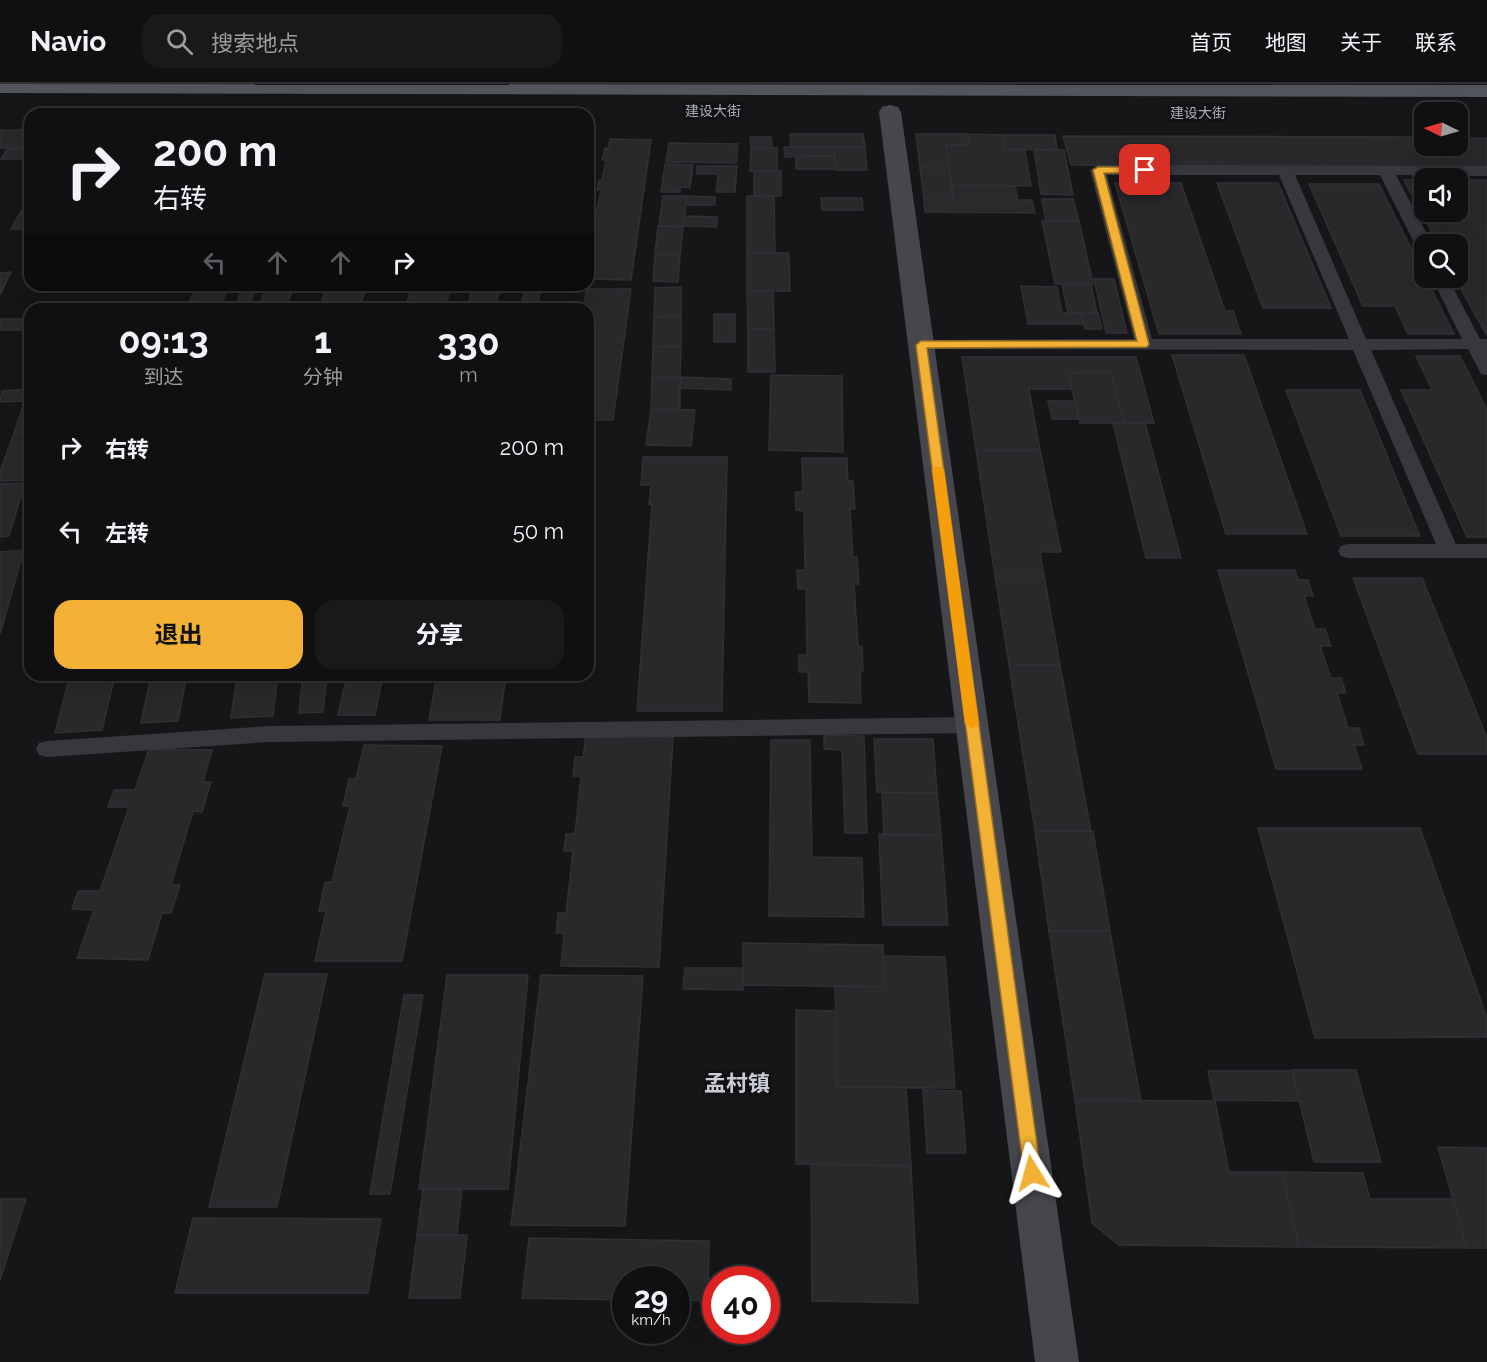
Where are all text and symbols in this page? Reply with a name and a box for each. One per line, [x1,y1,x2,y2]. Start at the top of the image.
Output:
search box [142,14,562,68]
text: Navio [30,25,106,58]
icon: search [163,25,196,58]
text: 搜索地点 [211,30,299,56]
text: 首页 [1190,30,1232,55]
text: 地图 [1265,30,1307,55]
text: 关于 [1340,30,1382,55]
text: 联系 [1415,30,1457,55]
north arrow [1414,102,1468,156]
map controls [1414,102,1468,288]
street label: 建设大街 [685,103,741,119]
street label: 建设大街 [1170,105,1226,121]
text: 200 m [153,127,277,176]
icon: right [54,132,132,210]
pin [1119,144,1170,195]
icon: arrive [1128,153,1161,186]
button: sound [1414,168,1468,222]
text: 右转 [153,183,207,214]
button: search [1414,234,1468,288]
icon: left [198,246,231,279]
icon: ahead [261,246,294,279]
icon: ahead [324,246,357,279]
icon: right [387,246,420,279]
text: 09:13 [118,319,208,361]
text: 1 [314,319,332,361]
text: 330 [437,321,500,363]
text: m [459,363,478,387]
text: 到达 [143,365,183,389]
text: 分钟 [303,365,343,389]
icon: right [54,431,87,464]
text: 200 m [500,434,564,460]
text: 右转 [105,436,149,462]
icon: left [54,515,87,548]
text: 50 m [513,518,564,544]
text: 左转 [105,520,149,546]
button: 退出 [54,600,303,669]
button: 分享 [315,600,564,669]
district label: 孟村镇 [704,1070,770,1096]
position arrow [1000,1141,1064,1205]
speed limit sign: 40 [702,1266,780,1344]
text: 29 [634,1280,668,1315]
text: km/h [631,1311,671,1329]

